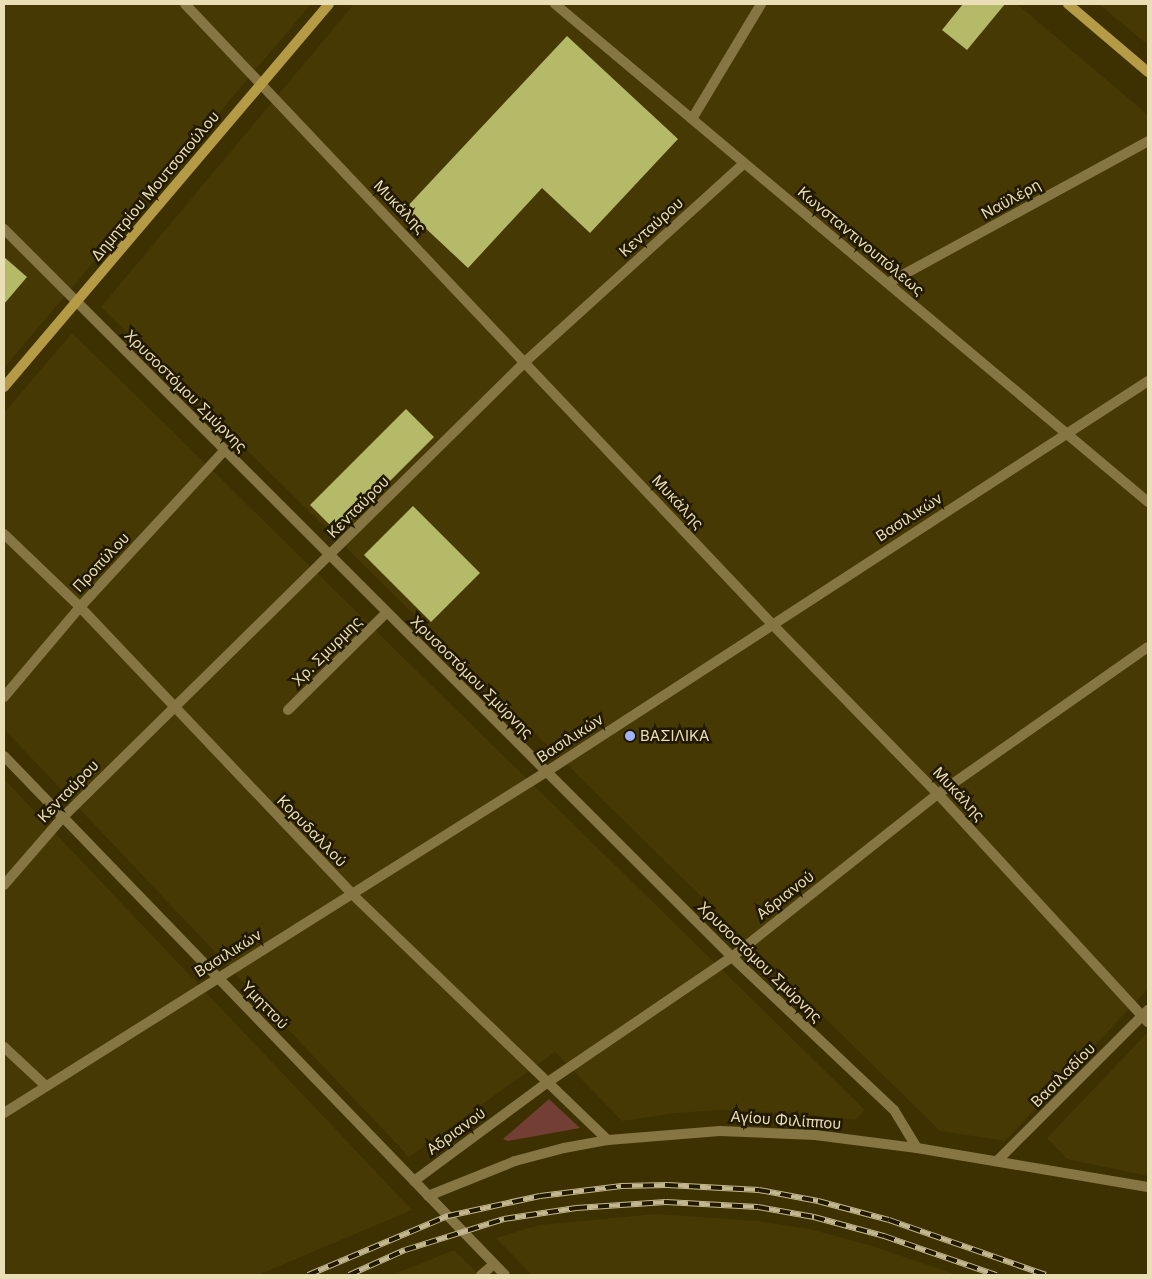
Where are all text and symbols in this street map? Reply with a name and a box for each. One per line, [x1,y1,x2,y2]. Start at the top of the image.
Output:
street label: Δημητρίου Μουτσοπούλου [87,108,223,264]
street label: Ναϋλέρη [978,175,1044,223]
street label: Μυκάλης [370,177,430,237]
street label: Κωνσταντινουπόλεως [794,183,928,299]
street label: Κενταύρου [615,194,687,260]
street label: Χρυσοστόμου Σμύρνης [121,326,251,456]
street label: Μυκάλης [648,471,708,533]
street label: Κενταύρου [323,472,393,542]
street label: Βασιλικών [872,489,946,545]
street label: Προπύλου [69,529,133,595]
street label: Χρ. Σμυρμης [288,612,366,690]
street label: Χρυσοστόμου Σμύρνης [407,612,537,742]
street label: Βασιλικών [533,710,607,766]
place label: ΒΑΣΙΛΙΚΑ [640,727,709,745]
marker: ΒΑΣΙΛΙΚΑ [624,730,636,742]
street label: Κενταύρου [34,756,102,826]
street label: Μυκάλης [929,763,989,825]
street label: Κορυδαλλού [273,792,351,870]
street label: Αδριανού [753,867,817,923]
street label: Χρυσοστόμου Σμύρνης [694,898,826,1026]
street label: Βασιλικών [191,925,265,981]
street label: Υμηττού [238,977,292,1033]
street label: Βασιλαδίου [1027,1039,1099,1111]
street label: Αδριανού [423,1104,489,1158]
street label: Αγίου Φιλίππου [730,1107,842,1133]

